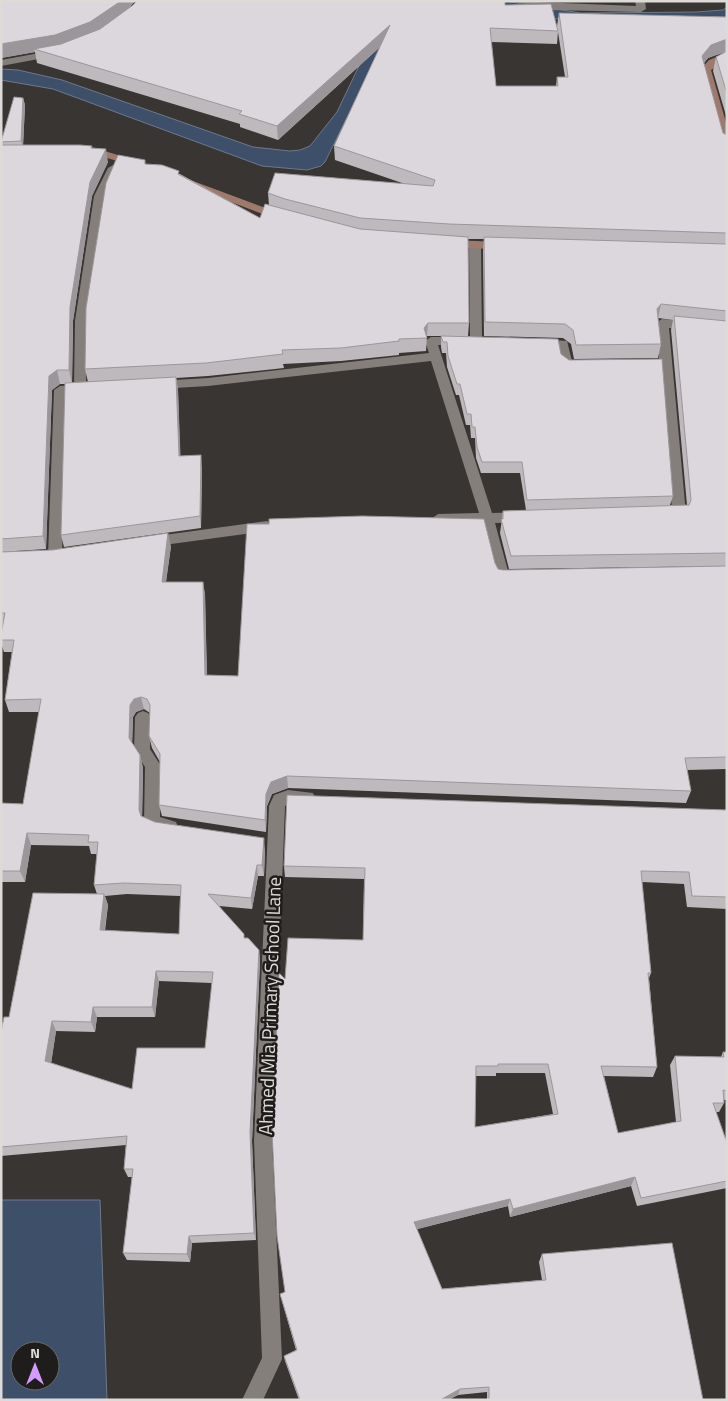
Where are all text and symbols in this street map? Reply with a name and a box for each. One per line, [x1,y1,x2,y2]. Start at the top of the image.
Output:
street label: Ahmed Mia Primary School Lane [250,876,288,1136]
north arrow [10,1341,60,1391]
text: N [30,1342,40,1363]

